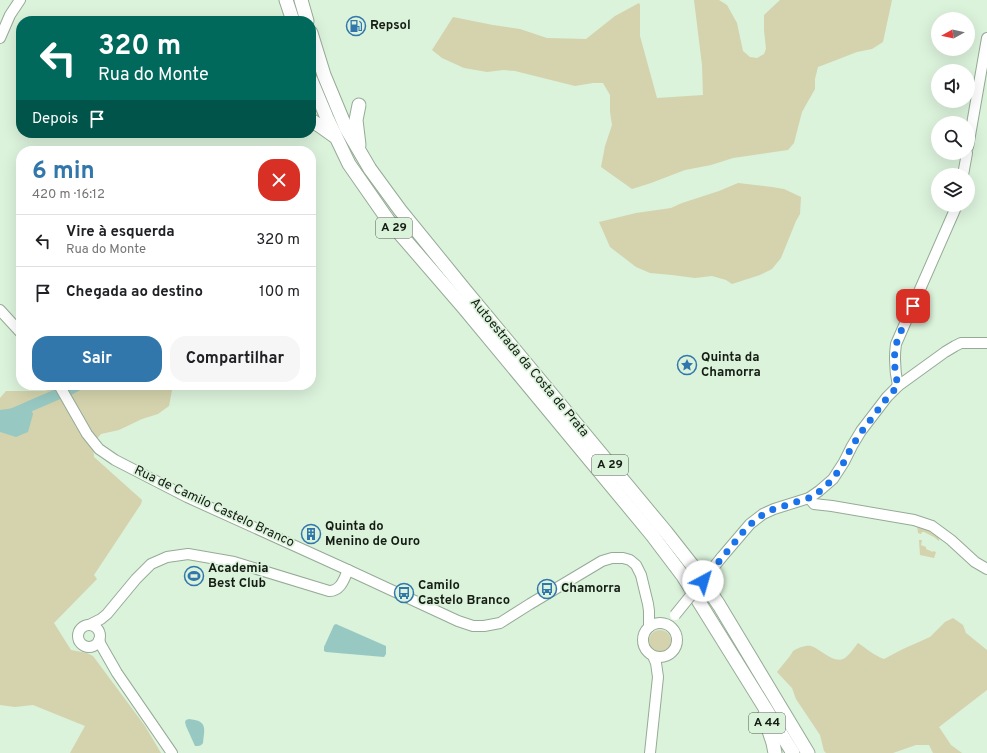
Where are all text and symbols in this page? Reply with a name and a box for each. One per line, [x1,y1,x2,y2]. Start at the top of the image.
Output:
north arrow [931,12,975,56]
map controls [931,12,975,212]
fuel station icon: Repsol [345,15,367,37]
place label: Repsol [370,18,411,34]
text: 320 m [98,29,181,65]
icon: left [32,32,84,84]
text: Rua do Monte [98,64,209,87]
button: sound [931,64,975,108]
icon: arrive [86,108,108,130]
text: Depois [32,110,78,129]
button: search [931,116,975,160]
text: 6 min [32,157,95,187]
button: close [258,159,300,201]
button: layers [931,168,975,212]
text: 420 m · 16:12 [32,187,105,203]
road number: A 29 [376,218,412,238]
text: Vire à esquerda [66,223,175,242]
icon: left [32,230,54,252]
text: 320 m [256,231,300,250]
text: Rua do Monte [66,242,146,258]
icon: arrive [32,282,54,304]
text: Chegada ao destino [66,283,203,302]
text: 100 m [259,283,300,302]
pin [896,289,930,323]
street label: Autoestrada da Costa de Prata [466,295,592,441]
icon: arrive [902,295,924,317]
button: Sair [32,336,162,382]
button: Compartilhar [170,336,300,382]
place label: Quinta da Chamorra [701,350,761,381]
place icon: Quinta da Chamorra [676,354,698,376]
road number: A 29 [592,455,628,475]
street label: Rua de Camilo Castelo Branco [131,463,297,551]
place label: Quinta do Menino de Ouro [325,519,420,550]
building icon: Quinta do Menino de Ouro [300,523,322,545]
position arrow [682,560,724,602]
place label: Academia Best Club [208,561,269,592]
sports icon: Academia Best Club [183,565,205,587]
place label: Camilo Castelo Branco [418,578,510,609]
bus stop icon: Chamorra [536,578,558,600]
place label: Chamorra [561,581,621,597]
bus stop icon: Camilo Castelo Branco [393,582,415,604]
road number: A 44 [749,713,785,733]

